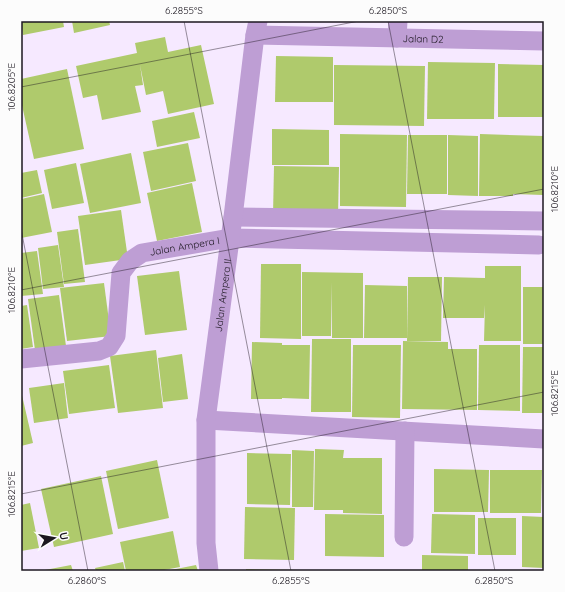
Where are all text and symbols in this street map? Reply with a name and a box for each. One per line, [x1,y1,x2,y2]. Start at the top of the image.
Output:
text: 6.2855°S [165,4,203,17]
text: 6.2850°S [369,4,408,17]
street label: Jalan D2 [402,32,444,45]
text: 106.8205°E [5,63,18,111]
text: 106.8210°E [548,165,561,212]
street label: Jalan Ampera I [148,233,221,258]
street label: Jalan Ampera II [211,258,234,333]
text: 106.8210°E [5,266,18,313]
text: 106.8215°E [548,370,561,416]
text: 106.8215°E [5,471,18,517]
north arrow [34,518,74,558]
text: U [56,531,71,541]
text: 6.2860°S [68,574,107,587]
text: 6.2855°S [272,574,310,587]
text: 6.2850°S [475,574,514,587]

